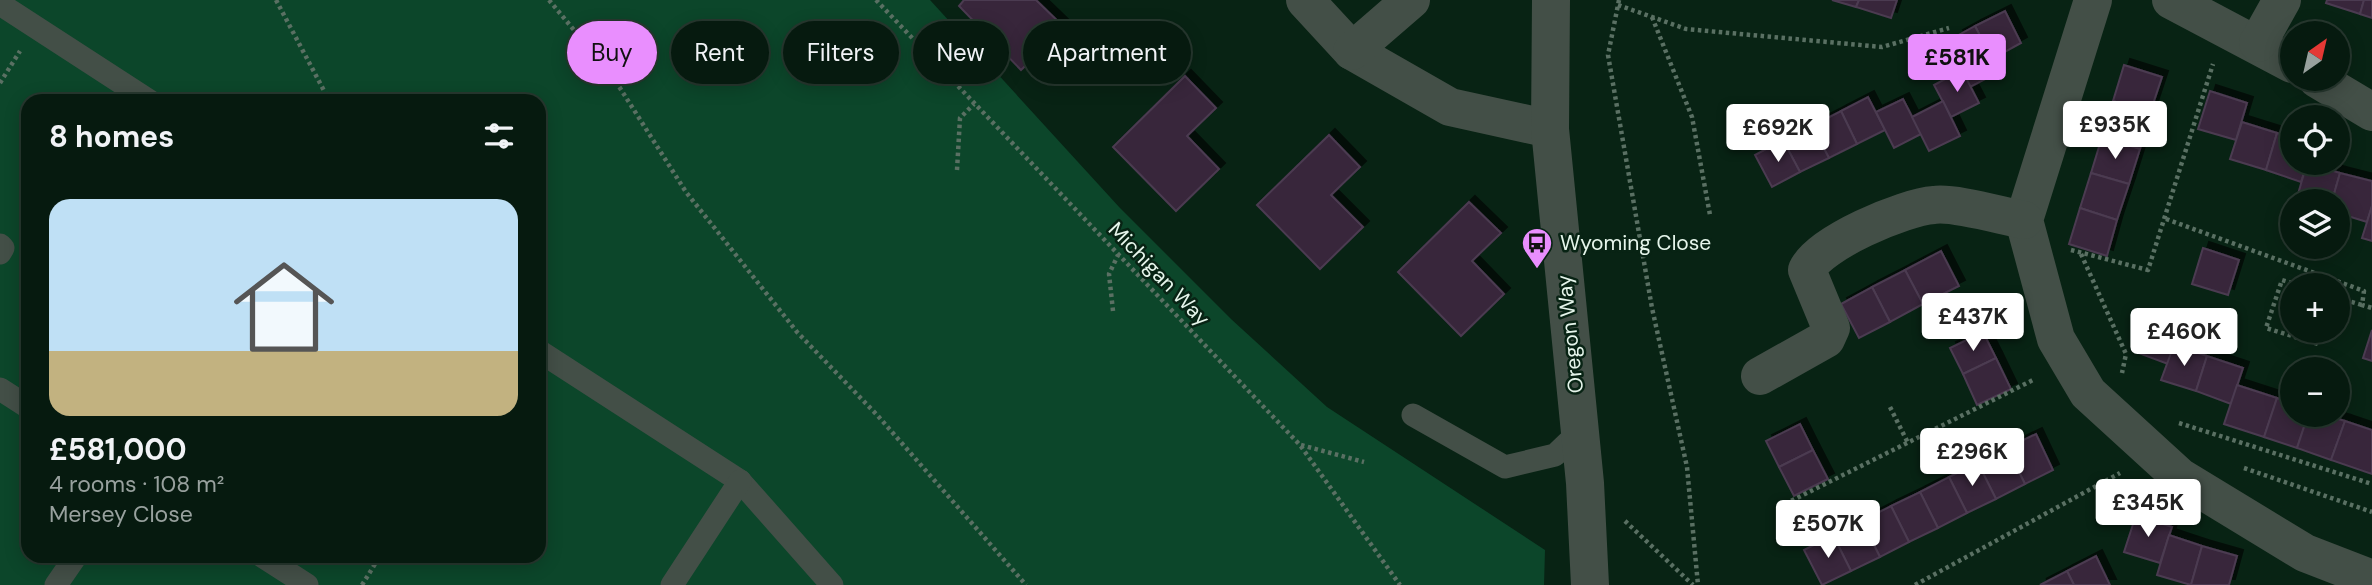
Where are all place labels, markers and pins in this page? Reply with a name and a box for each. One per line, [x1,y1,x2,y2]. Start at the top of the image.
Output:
pin: £581K [1908,34,2006,94]
pin: £935K [2066,102,2164,161]
pin: £692K [1729,104,1827,164]
bus stop icon: Wyoming Close [1520,226,1554,270]
place label: Wyoming Close [1560,229,1711,257]
pin: £437K [1924,294,2022,353]
pin: £460K [2135,308,2233,368]
pin: £296K [1923,428,2021,488]
pin: £345K [2099,480,2197,539]
pin: £507K [1779,500,1877,560]

